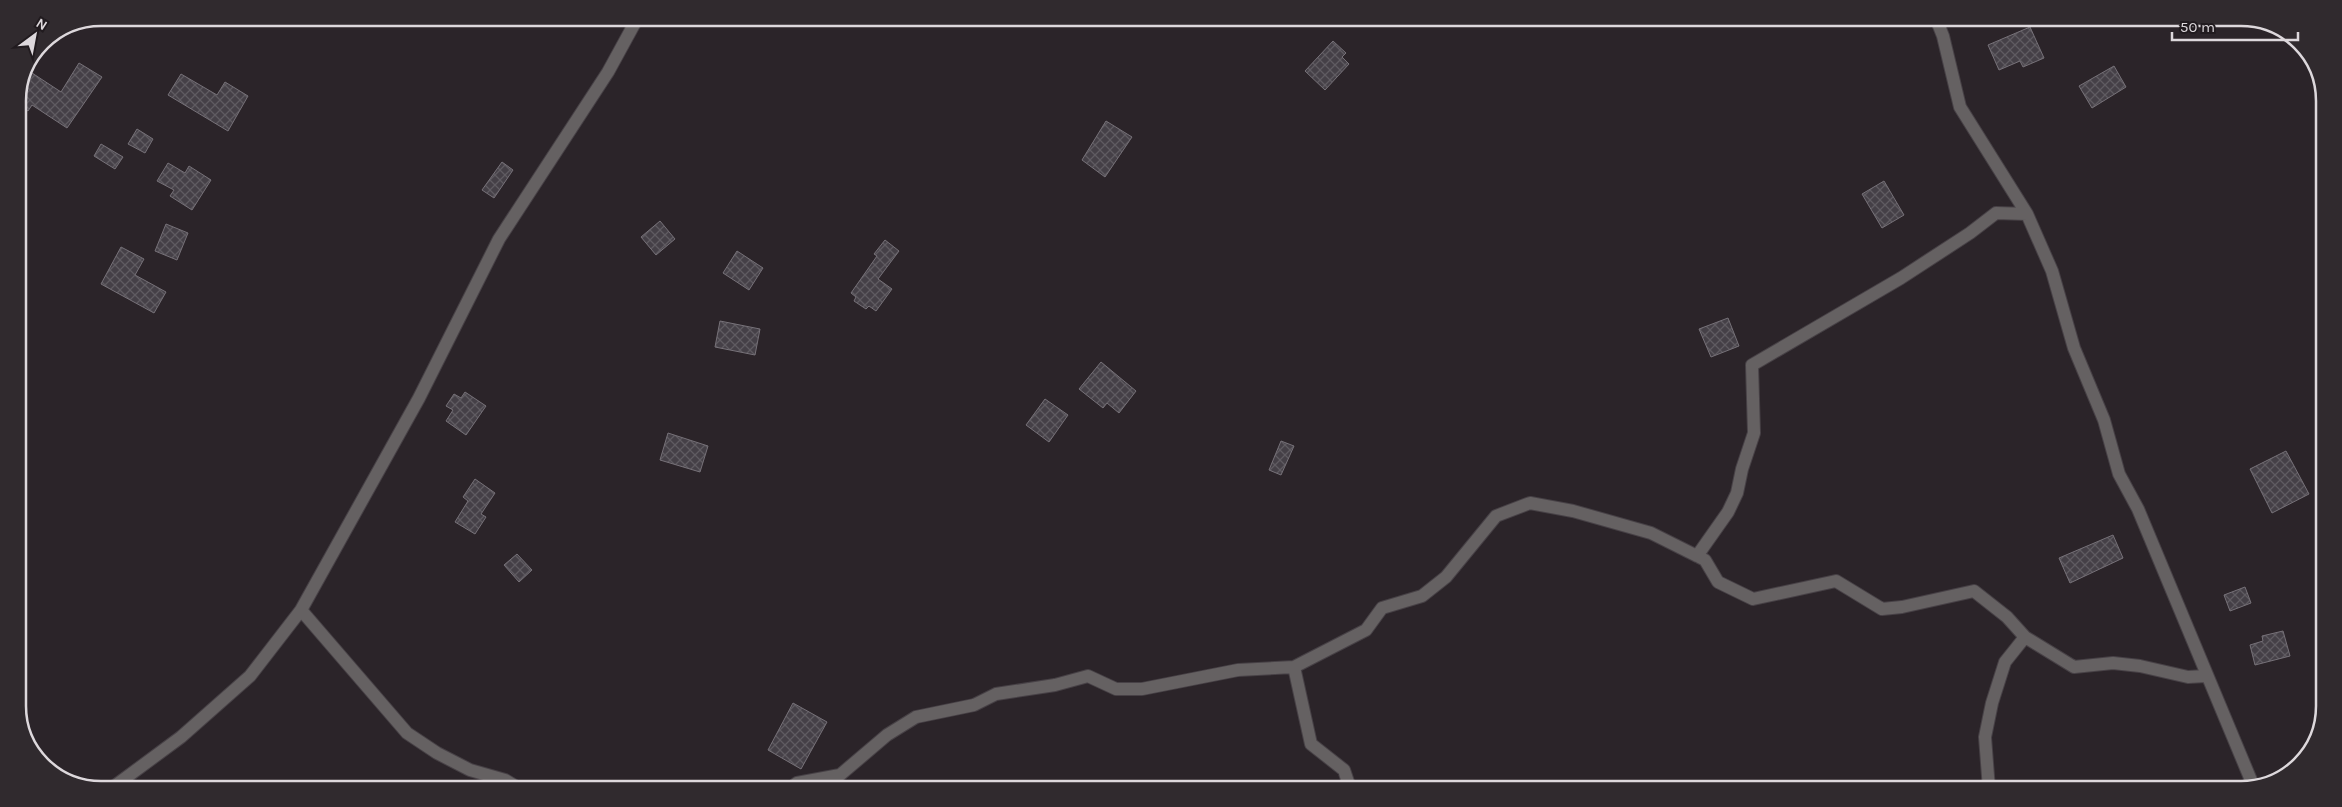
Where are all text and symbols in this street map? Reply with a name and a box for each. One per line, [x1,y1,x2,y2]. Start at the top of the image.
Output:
north arrow [10,10,60,60]
scale bar [2172,10,2298,42]
text: N [33,15,50,34]
text: 50 m [2180,18,2215,36]

